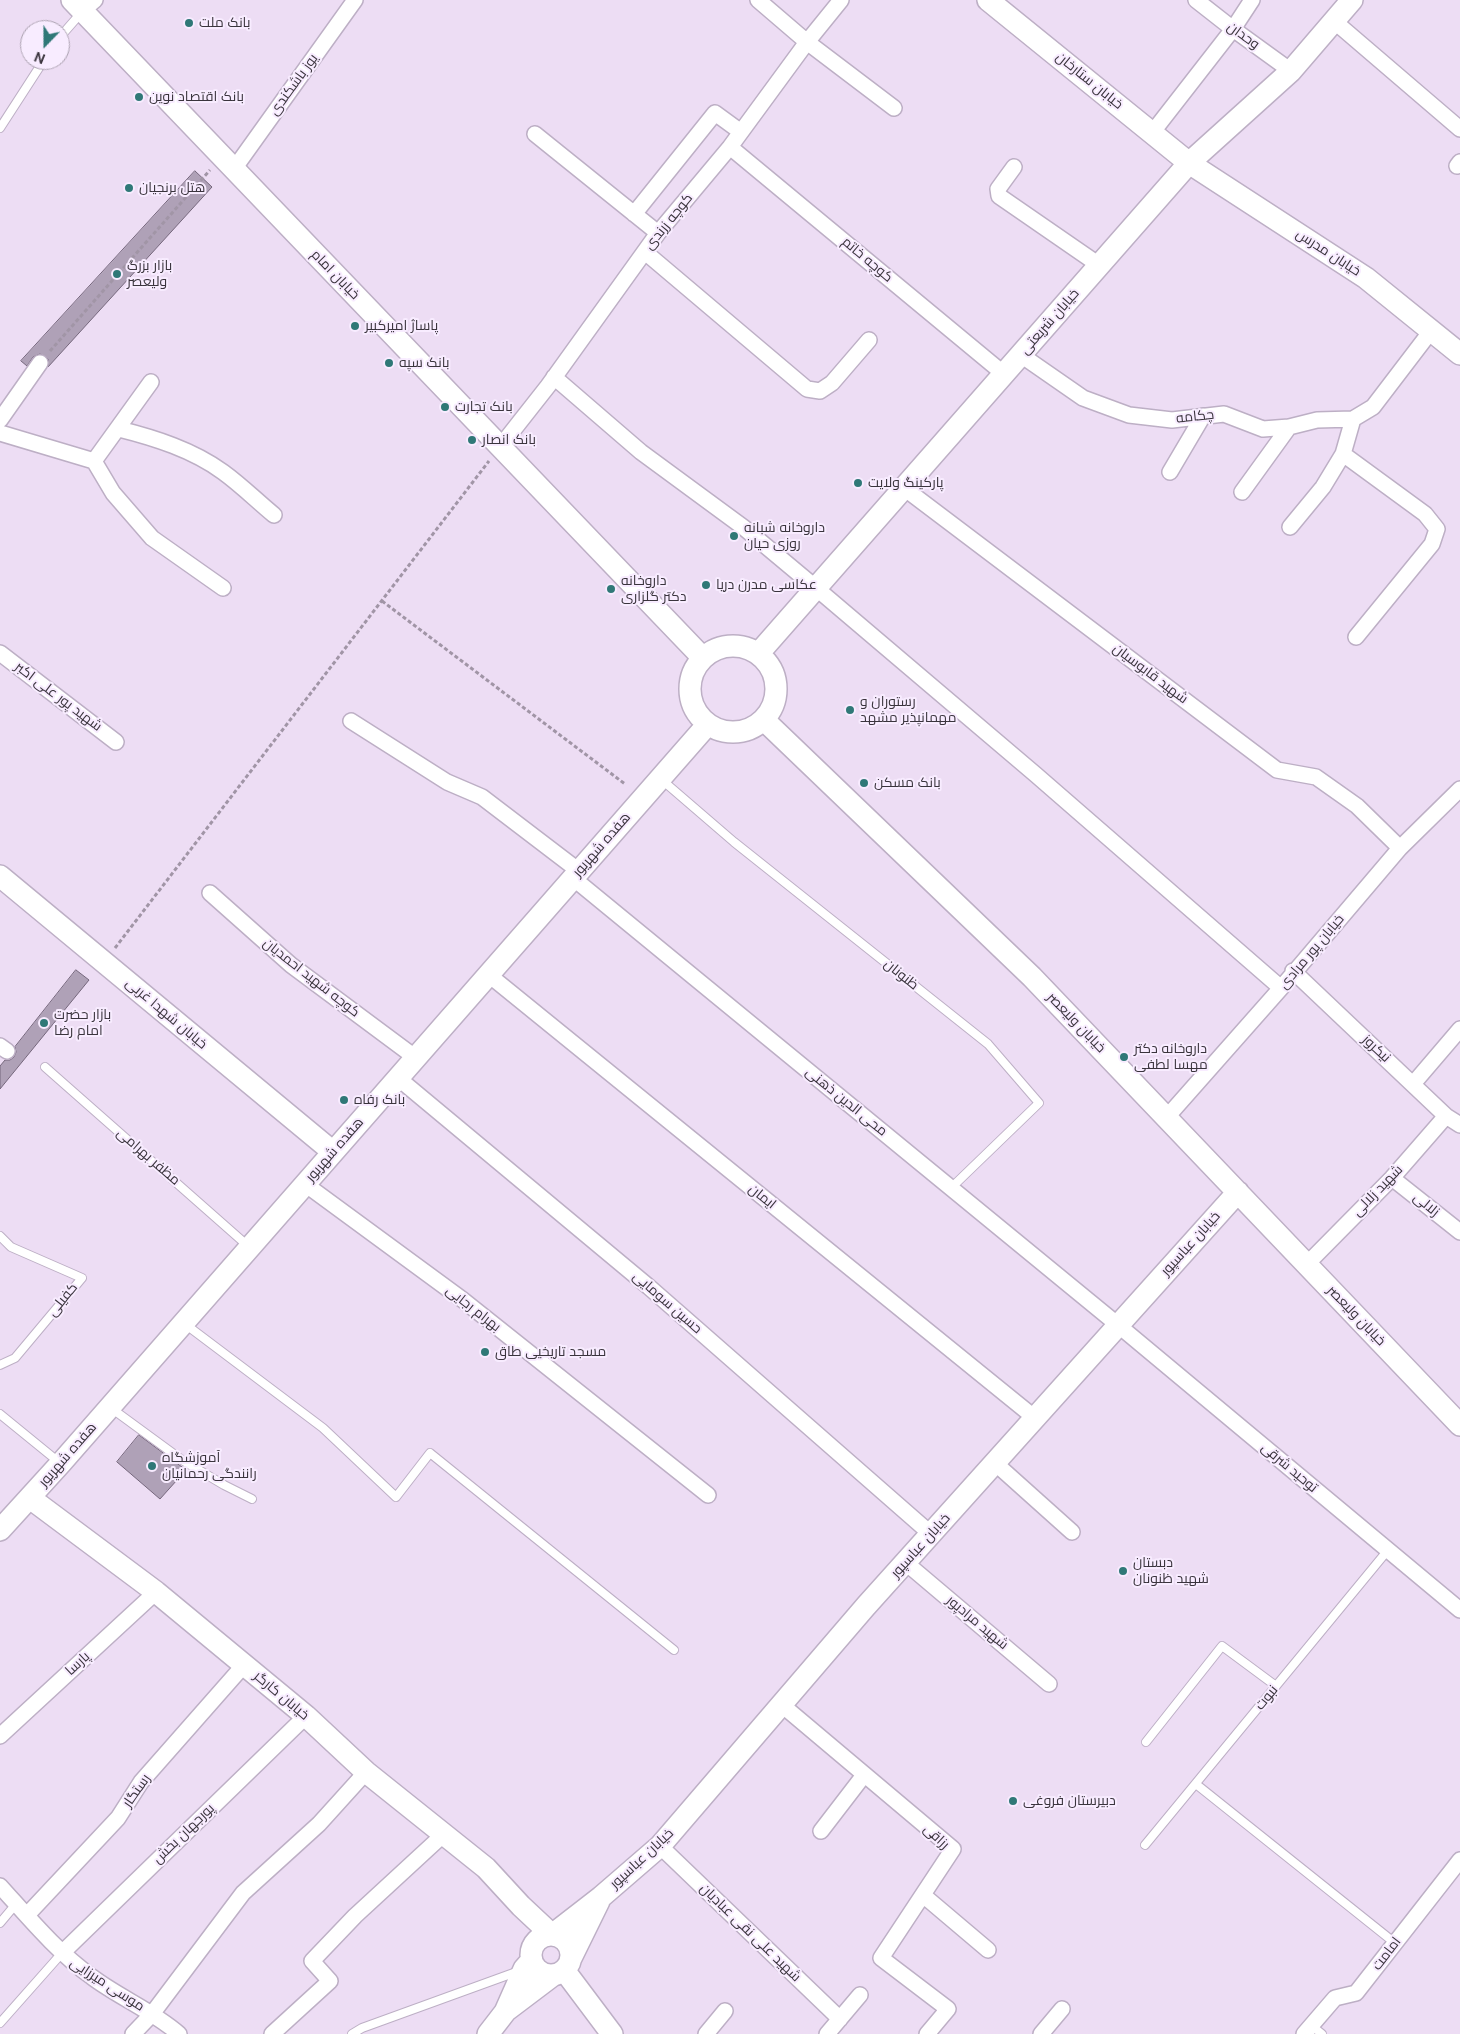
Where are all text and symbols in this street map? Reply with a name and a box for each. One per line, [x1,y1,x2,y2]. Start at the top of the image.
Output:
place label: بانک ملت [199,15,250,31]
marker: بانک ملت [183,17,195,29]
street label: وحدان [1224,19,1262,53]
north arrow [20,20,70,70]
text: N [32,48,48,68]
street label: خیابان ستارخان [1052,49,1126,113]
street label: یوز باشکندی [266,51,322,119]
place label: بانک اقتصاد نوین [149,89,244,105]
marker: بانک اقتصاد نوین [133,91,145,103]
place label: هتل برنجیان [139,180,205,196]
marker: هتل برنجیان [123,182,135,194]
street label: کوچه زرندی [641,190,697,254]
street label: خیابان مدرس [1292,226,1364,280]
street label: کوچه خاتم [838,234,896,286]
street label: خیابان امام [307,247,363,303]
place label: بازار بزرگ ولیعصر [127,258,172,290]
marker: بازار بزرگ ولیعصر [111,268,123,280]
street label: خیابان شریعتی [1017,286,1083,358]
place label: پاساژ امیرکبیر [365,318,438,334]
marker: پاساژ امیرکبیر [349,320,361,332]
place label: بانک سپه [399,355,450,371]
marker: بانک سپه [383,357,395,369]
place label: بانک تجارت [455,399,513,415]
marker: بانک تجارت [439,401,451,413]
street label: چکامه [1175,407,1215,427]
place label: بانک انصار [482,432,536,448]
marker: بانک انصار [466,434,478,446]
place label: پارکینگ ولایت [868,475,944,491]
marker: پارکینگ ولایت [852,477,864,489]
place label: داروخانه شبانه روزی حیان [744,520,825,552]
marker: داروخانه شبانه روزی حیان [728,530,740,542]
place label: داروخانه دکتر گلزاری [621,573,686,606]
place label: عکاسی مدرن دریا [716,577,817,593]
marker: عکاسی مدرن دریا [700,579,712,591]
marker: داروخانه دکتر گلزاری [605,583,617,595]
street label: شهید قابوسیان [1109,640,1191,708]
street label: شهید پور علی اکبر [11,659,105,735]
place label: رستوران و مهمانپذیر مشهد [860,694,957,726]
marker: رستوران و مهمانپذیر مشهد [844,704,856,716]
place label: بانک مسکن [874,775,941,791]
marker: بانک مسکن [858,777,870,789]
street label: هفده شهریور [569,809,635,881]
street label: خیابان پور مرادی [1276,911,1348,993]
street label: کوچه شهید احمدیان [259,935,363,1021]
street label: ظنونان [880,956,922,994]
street label: خیابان شهدا غربی [122,975,210,1053]
street label: خیابان ولیعصر [1043,989,1109,1057]
place label: بازار حضرت امام رضا [54,1007,111,1040]
marker: بازار حضرت امام رضا [38,1017,50,1029]
street label: نیکروز [1358,1032,1394,1066]
place label: داروخانه دکتر مهسا لطفی [1134,1041,1208,1074]
marker: داروخانه دکتر مهسا لطفی [1118,1051,1130,1063]
street label: محی الدین ذهنی [802,1064,890,1140]
place label: بانک رفاه [354,1092,405,1108]
marker: بانک رفاه [338,1094,350,1106]
street label: هفده شهریور [302,1114,368,1186]
street label: مظفر بهرامی [113,1125,183,1189]
street label: شهید زلالی [1349,1162,1407,1220]
street label: ایمان [745,1181,779,1213]
street label: زلالی [1409,1189,1443,1221]
street label: خیابان عباسپور [1158,1208,1224,1280]
street label: حسین سومایی [629,1268,705,1338]
street label: کفیلی [44,1280,82,1320]
street label: بهرام رجایی [442,1282,504,1336]
street label: خیابان ولیعصر [1323,1282,1389,1350]
place label: مسجد تاریخیی طاق [495,1344,606,1360]
marker: مسجد تاریخیی طاق [479,1346,491,1358]
street label: هفده شهریور [35,1419,101,1491]
street label: توحید شرقی [1257,1440,1321,1496]
place label: آموزشگاه رانندگی رحمانیان [162,1450,257,1482]
marker: آموزشگاه رانندگی رحمانیان [146,1460,158,1472]
street label: خیابان عباسپور [888,1510,954,1582]
place label: دبستان شهید ظنونان [1133,1555,1209,1588]
marker: دبستان شهید ظنونان [1117,1565,1129,1577]
street label: شهید مرادپور [943,1592,1011,1654]
street label: پارسا [62,1649,94,1679]
street label: خیابان کارگر [250,1668,312,1724]
street label: نبوت [1252,1682,1282,1714]
street label: رستگار [119,1771,155,1811]
place label: دبیرستان فروغی [1023,1793,1116,1809]
marker: دبیرستان فروغی [1007,1795,1019,1807]
street label: پورجهان بخش [150,1800,218,1868]
street label: رزاقی [920,1821,952,1853]
street label: خیابان عباسپور [607,1825,677,1893]
street label: شهید علی نقی عبادیان [696,1880,804,1986]
street label: امامت [1369,1934,1405,1974]
street label: موسی میرزایی [67,1955,147,2015]

